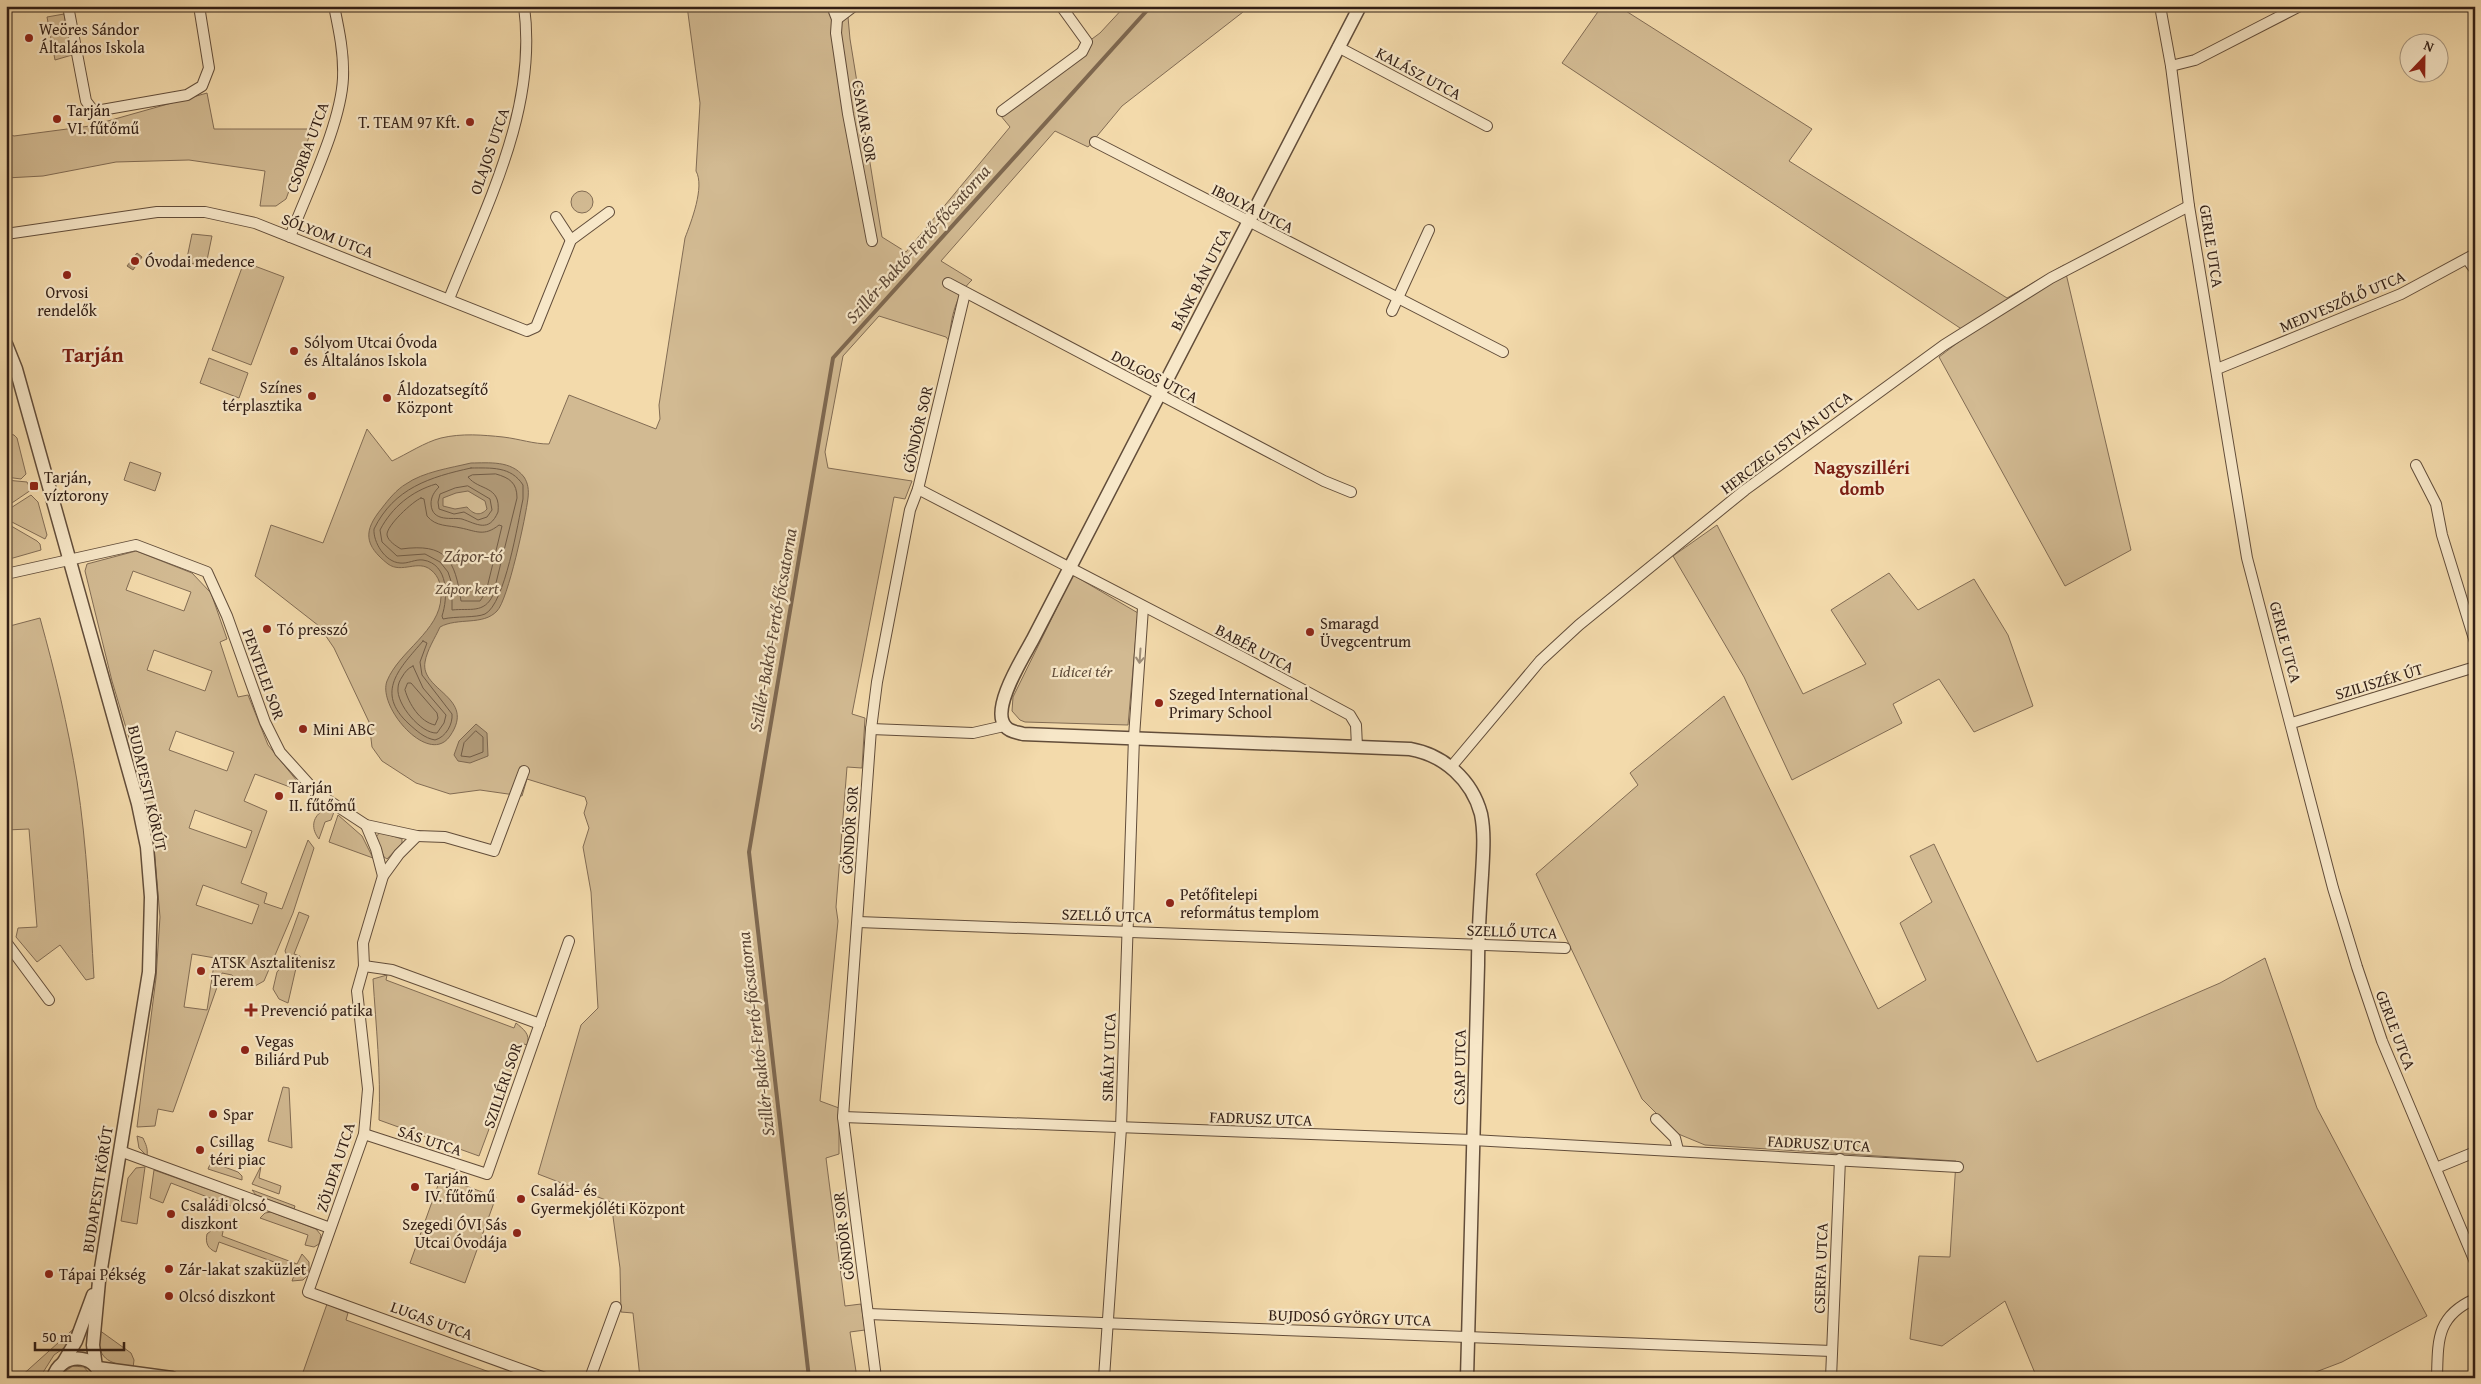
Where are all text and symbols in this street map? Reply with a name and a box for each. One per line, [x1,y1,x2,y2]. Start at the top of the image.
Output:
place label: Weöres Sándor Általános Iskola [39,17,145,59]
marker: Weöres Sándor Általános Iskola [23,32,35,44]
north arrow [2398,32,2448,82]
text: N [2421,35,2438,57]
street label: KALÁSZ UTCA [1372,40,1466,106]
street label: CSAVAR SOR [846,78,884,165]
place label: Tarján VI. fűtőmű [67,98,139,140]
street label: CSORBA UTCA [279,98,335,196]
street label: OLAJOS UTCA [463,104,515,198]
place label: T. TEAM 97 Kft. [358,110,460,134]
marker: Tarján VI. fűtőmű [51,113,63,125]
marker: T. TEAM 97 Kft. [464,116,476,128]
water label: Szillér-Baktó-Fertő-főcsatorna [839,158,997,329]
street label: IBOLYA UTCA [1208,177,1299,239]
street label: GERLE UTCA [2194,203,2230,289]
street label: SÓLYOM UTCA [278,206,378,264]
street label: BÁNK BÁN UTCA [1164,223,1236,335]
place label: Óvodai medence [145,249,255,273]
marker: Óvodai medence [129,255,141,267]
street label: MEDVESZŐLŐ UTCA [2275,264,2409,338]
marker: Orvosi rendelők [61,269,73,281]
place label: Orvosi rendelők [37,280,98,322]
place label: Sólyom Utcai Óvoda és Általános Iskola [304,330,438,372]
district label: Tarján [62,339,124,370]
street label: DOLGOS UTCA [1107,343,1203,409]
marker: Sólyom Utcai Óvoda és Általános Iskola [288,345,300,357]
place label: Színes térplasztika [222,375,302,417]
place label: Áldozatsegítő Központ [397,377,488,419]
street label: GÖNDÖR SOR [895,382,939,475]
street label: HERCZEG ISTVÁN UTCA [1715,384,1857,500]
marker: Színes térplasztika [306,390,318,402]
marker: Áldozatsegítő Központ [381,392,393,404]
district label: Nagyszilléri domb [1814,454,1910,502]
place label: Tarján, víztorony [44,465,109,507]
marker: Tarján, víztorony [28,480,40,492]
water label: Szillér-Baktó-Fertő-főcsatorna [741,525,804,734]
water label: Zápor-tó [443,542,503,569]
park label: Zápor kert [435,576,500,600]
street label: GERLE UTCA [2264,599,2308,686]
place label: Smaragd Üvegcentrum [1320,611,1411,653]
place label: Tó presszó [277,617,348,641]
street label: BABÉR UTCA [1211,617,1299,679]
marker: Tó presszó [261,623,273,635]
street label: PENTELEI SOR [236,625,292,724]
marker: Smaragd Üvegcentrum [1304,626,1316,638]
one-way arrow [1135,648,1145,664]
street label: SZILISZÉK ÚT [2332,656,2426,706]
park label: Lidicei tér [1051,659,1113,683]
place label: Szeged International Primary School [1169,682,1309,724]
marker: Szeged International Primary School [1153,697,1165,709]
place label: Mini ABC [313,717,375,741]
street label: BUDAPESTI KÖRÚT [122,723,174,853]
marker: Mini ABC [297,723,309,735]
place label: Tarján II. fűtőmű [289,775,356,817]
street label: GÖNDÖR SOR [834,784,864,875]
marker: Tarján II. fűtőmű [273,790,285,802]
place label: Petőfitelepi református templom [1180,882,1319,924]
marker: Petőfitelepi református templom [1164,897,1176,909]
street label: SZELLŐ UTCA [1061,901,1153,929]
street label: SZELLŐ UTCA [1466,917,1558,945]
water label: Szillér-Baktó-Fertő-főcsatorna [729,930,781,1138]
place label: ATSK Asztalitenisz Terem [211,950,335,992]
marker: ATSK Asztalitenisz Terem [195,965,207,977]
street label: GERLE UTCA [2370,987,2422,1074]
place label: Prevenció patika [261,998,373,1022]
marker: Prevenció patika [245,1004,257,1016]
street label: SIRÁLY UTCA [1094,1012,1122,1102]
place label: Vegas Biliárd Pub [255,1029,329,1071]
street label: CSAP UTCA [1446,1029,1472,1105]
street label: SZILLÉRI SOR [476,1038,528,1131]
marker: Vegas Biliárd Pub [239,1044,251,1056]
place label: Spar [223,1102,254,1126]
street label: FADRUSZ UTCA [1209,1104,1313,1132]
marker: Spar [207,1108,219,1120]
street label: SÁS UTCA [395,1118,466,1162]
street label: ZÖLDFA UTCA [309,1119,361,1215]
street label: BUDAPESTI KÖRÚT [75,1124,119,1254]
street label: FADRUSZ UTCA [1767,1128,1871,1158]
place label: Csillag téri piac [210,1129,266,1171]
marker: Csillag téri piac [194,1144,206,1156]
place label: Tarján IV. fűtőmű [425,1166,495,1208]
place label: Család- és Gyermekjóléti Központ [531,1178,685,1220]
marker: Tarján IV. fűtőmű [409,1181,421,1193]
street label: GÖNDÖR SOR [826,1190,860,1281]
place label: Családi olcsó diszkont [181,1193,266,1235]
marker: Család- és Gyermekjóléti Központ [515,1193,527,1205]
marker: Családi olcsó diszkont [165,1208,177,1220]
place label: Szegedi ÓVI Sás Utcai Óvodája [402,1212,507,1254]
street label: CSERFA UTCA [1806,1222,1834,1314]
marker: Szegedi ÓVI Sás Utcai Óvodája [511,1227,523,1239]
place label: Zár-lakat szaküzlet [179,1257,307,1281]
place label: Tápai Pékség [59,1262,146,1286]
marker: Zár-lakat szaküzlet [163,1263,175,1275]
marker: Tápai Pékség [43,1268,55,1280]
place label: Olcsó diszkont [179,1284,276,1308]
marker: Olcsó diszkont [163,1290,175,1302]
street label: LUGAS UTCA [387,1294,477,1346]
street label: BUJDOSÓ GYÖRGY UTCA [1268,1302,1432,1332]
scale bar [35,1319,124,1351]
text: 50 m [42,1326,73,1347]

